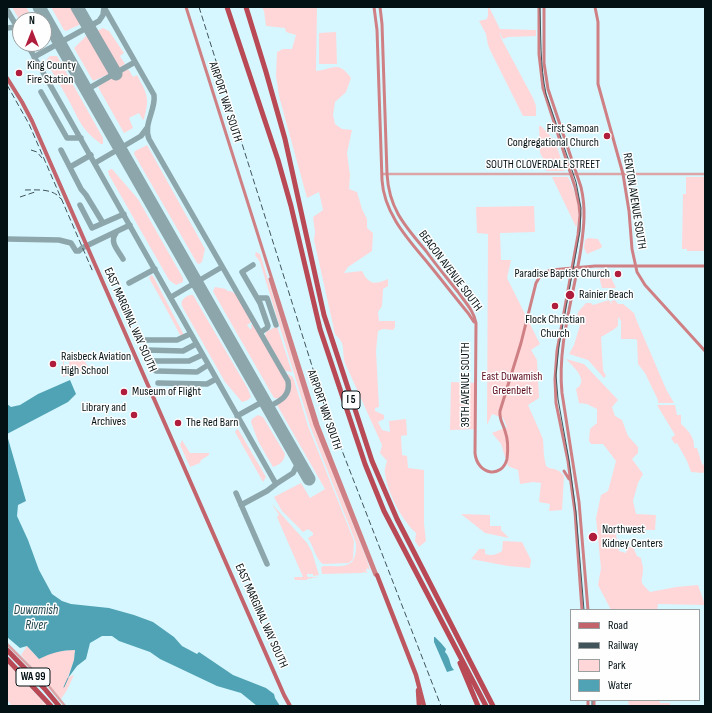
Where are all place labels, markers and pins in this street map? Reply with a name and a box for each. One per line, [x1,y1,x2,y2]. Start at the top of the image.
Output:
place label: King County Fire Station [27,59,76,87]
marker: King County Fire Station [14,68,24,78]
place label: First Samoan Congregational Church [507,122,599,150]
marker: First Samoan Congregational Church [602,131,612,141]
place label: Paradise Baptist Church [514,267,610,281]
marker: Paradise Baptist Church [613,269,623,279]
place label: Rainier Beach [579,288,634,302]
marker: Rainier Beach [564,289,576,301]
marker: Flock Christian Church [550,301,560,311]
place label: Flock Christian Church [525,313,585,341]
place label: Raisbeck Aviation High School [61,350,131,378]
marker: Raisbeck Aviation High School [48,359,58,369]
place label: Museum of Flight [132,385,201,399]
marker: Museum of Flight [119,387,129,397]
place label: Library and Archives [82,401,126,429]
marker: Library and Archives [129,410,139,420]
place label: The Red Barn [186,416,238,430]
marker: The Red Barn [173,418,183,428]
place label: Northwest Kidney Centers [602,523,663,551]
marker: Northwest Kidney Centers [587,531,599,543]

